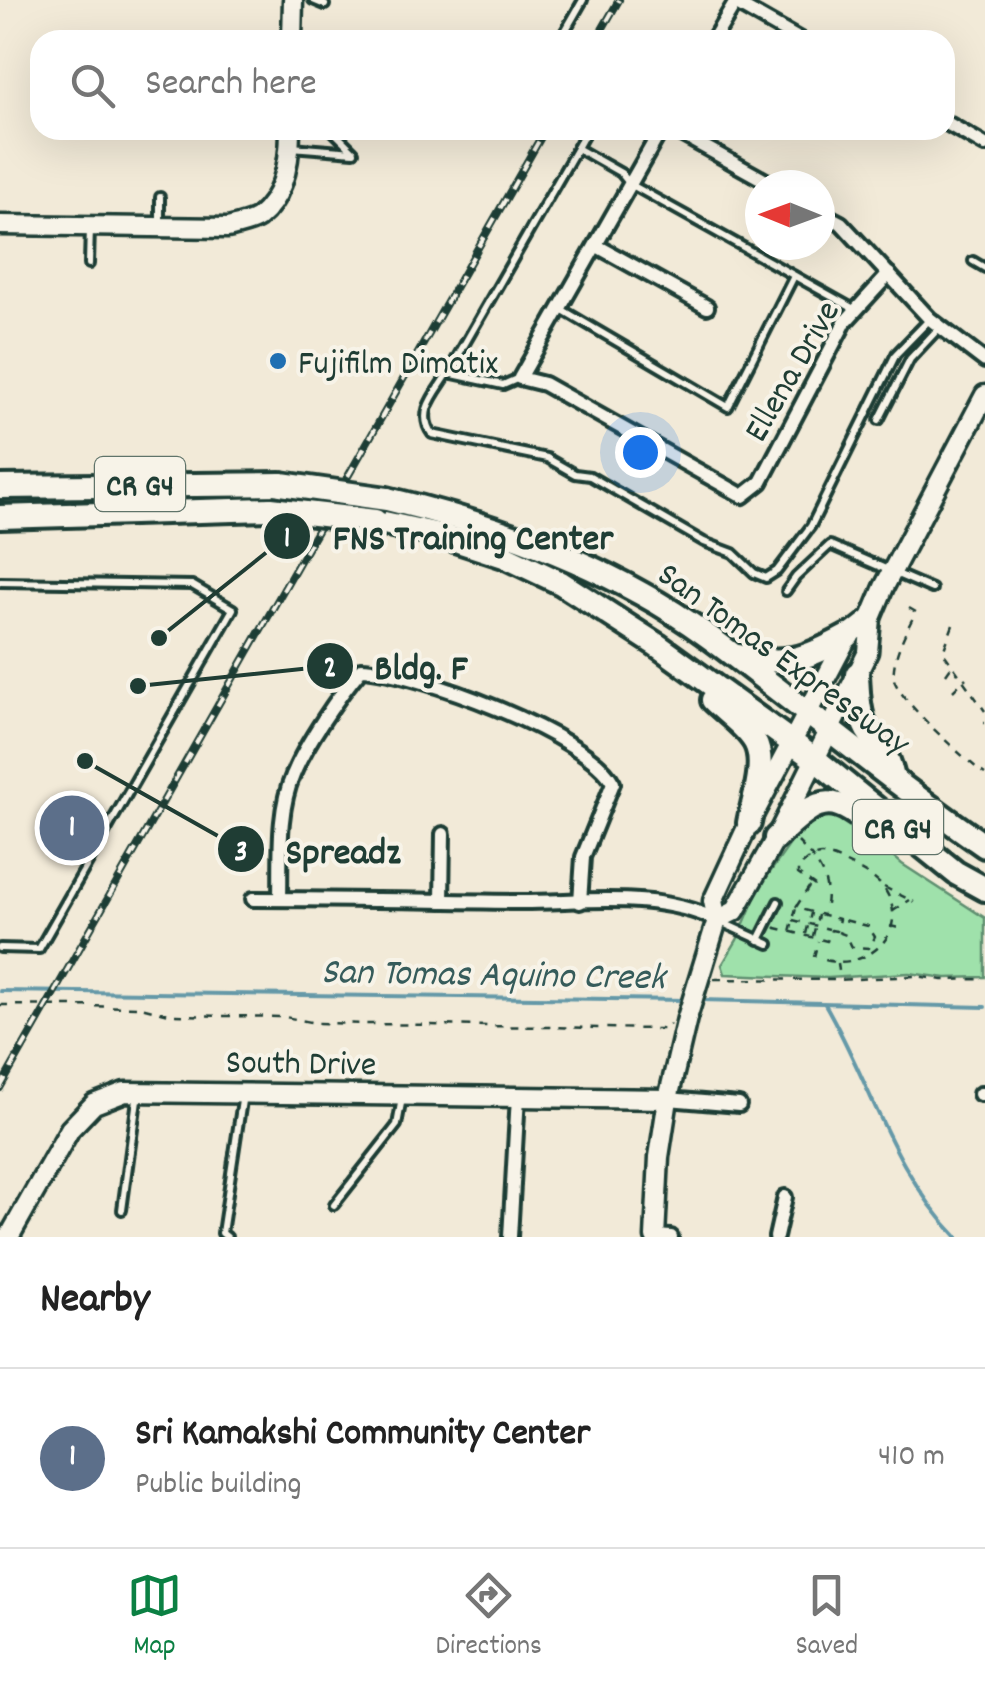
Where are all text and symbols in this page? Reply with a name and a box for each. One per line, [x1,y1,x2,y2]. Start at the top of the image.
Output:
search box [30,30,955,140]
icon: search [65,58,120,113]
text: Search here [145,58,317,113]
north arrow [745,170,835,260]
street label: Ellena Drive [734,292,855,453]
place label: Fujifilm Dimatix [298,341,498,391]
marker: Fujifilm Dimatix [267,350,289,372]
your location [615,427,666,478]
road number: CR G4 [95,457,185,511]
callout: FNS Training Center [262,502,633,570]
text: FNS Training Center [333,514,614,569]
text: 1 [284,519,290,562]
street label: San Tomas Expressway [645,552,919,770]
callout: Bldg. F [305,632,488,700]
text: Bldg. F [374,644,469,699]
text: 2 [323,649,337,692]
pin: 1 [40,790,104,866]
road number: CR G4 [853,800,943,854]
callout: Spreadz [216,815,421,883]
text: Spreadz [285,828,401,883]
text: 3 [234,833,248,876]
water label: San Tomas Aquino Creek [320,947,669,1008]
street label: South Drive [225,1040,377,1092]
text: Nearby [40,1272,150,1332]
text: Sri Kamakshi Community Center [135,1408,590,1463]
text: 1 [69,1435,76,1481]
text: 410 m [878,1435,945,1481]
text: Public building [135,1463,302,1509]
tab: Map [127,1568,182,1668]
tab: Directions [436,1568,542,1668]
tab: Saved [796,1568,858,1668]

